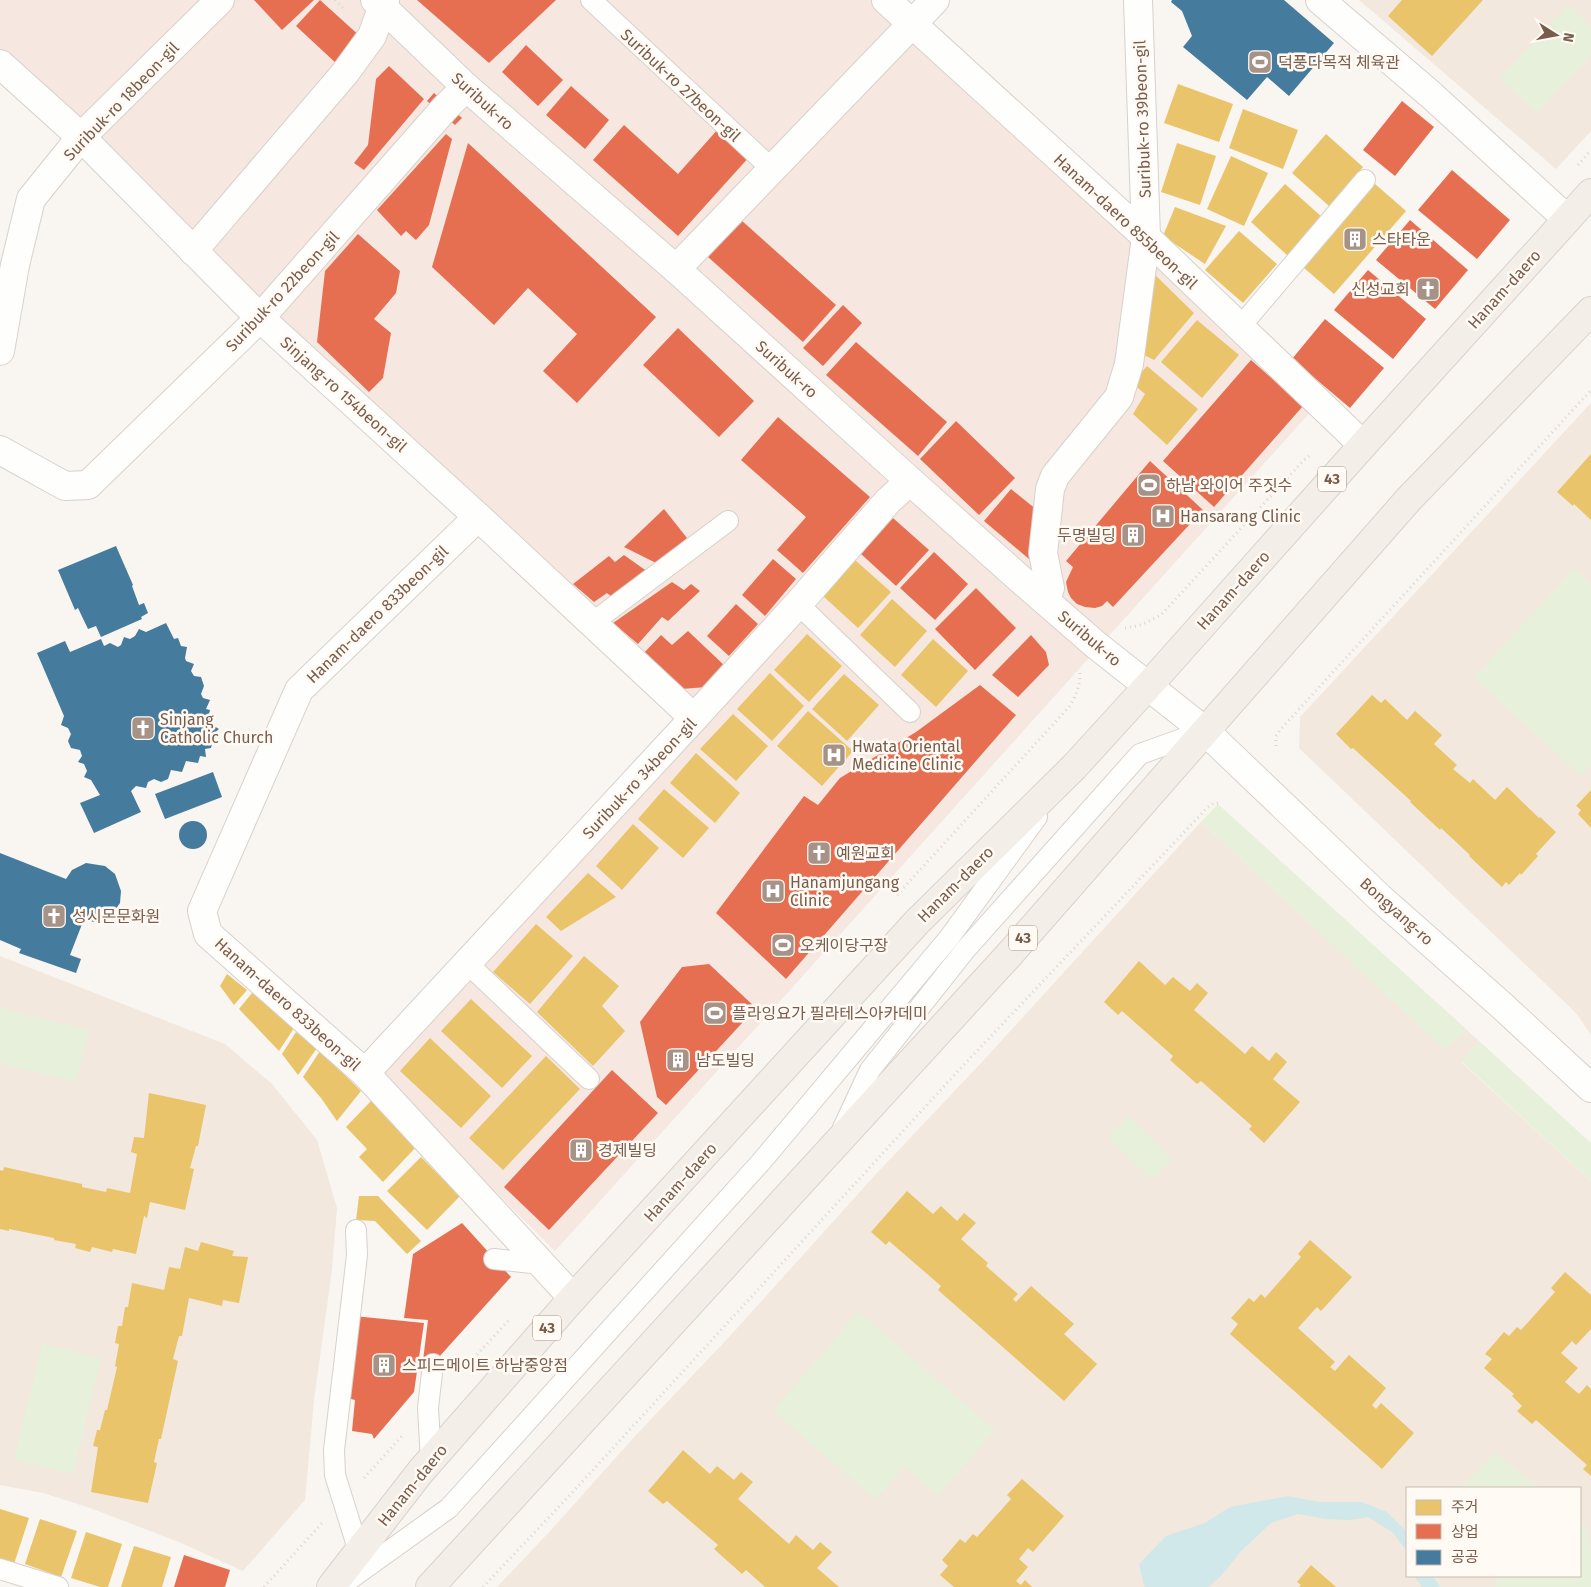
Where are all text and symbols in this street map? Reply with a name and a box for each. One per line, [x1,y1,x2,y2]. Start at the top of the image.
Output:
north arrow [1531,10,1581,60]
street label: Suribuk-ro 27beon-gil [617,25,745,146]
text: N [1559,31,1578,44]
street label: Suribuk-ro 18beon-gil [60,38,183,165]
street label: Suribuk-ro 39beon-gil [1130,39,1155,198]
sports icon: 덕풍다목적 체육관 [1247,49,1273,75]
place label: 덕풍다목적 체육관 [1278,53,1400,72]
street label: Suribuk-ro [448,69,518,134]
street label: Hanam-daero 855beon-gil [1050,150,1202,293]
building icon: 스타타운 [1342,226,1368,252]
street label: Suribuk-ro 22beon-gil [222,227,343,355]
place label: 스타타운 [1372,230,1431,249]
street label: Hanam-daero [1464,246,1545,333]
church icon: 신성교회 [1415,276,1441,302]
place label: 신성교회 [1351,280,1410,299]
street label: Sinjang-ro 154beon-gil [277,333,411,456]
street label: Suribuk-ro [752,337,822,402]
road number: 43 [1318,466,1346,492]
sports icon: 하남 와이어 주짓수 [1136,472,1162,498]
place label: 하남 와이어 주짓수 [1166,476,1292,495]
hospital icon: Hansarang Clinic [1150,503,1176,529]
place label: Hansarang Clinic [1180,507,1301,526]
building icon: 두명빌딩 [1120,522,1146,548]
place label: 두명빌딩 [1057,526,1116,545]
street label: Hanam-daero 833beon-gil [302,541,452,687]
street label: Hanam-daero [1193,547,1274,634]
street label: Suribuk-ro [1054,606,1125,670]
place label: Sinjang Catholic Church [160,710,273,747]
street label: Suribuk-ro 34beon-gil [578,714,700,843]
church icon: Sinjang Catholic Church [130,715,156,741]
place label: Hwata Oriental Medicine Clinic [852,737,962,774]
hospital icon: Hwata Oriental Medicine Clinic [821,742,847,768]
church icon: 예원교회 [806,840,832,866]
street label: Hanam-daero [913,842,997,926]
place label: 예원교회 [836,844,895,863]
place label: Hanamjungang Clinic [790,873,900,910]
street label: Bongyang-ro [1356,873,1437,949]
hospital icon: Hanamjungang Clinic [760,878,786,904]
church icon: 성시몬문화원 [41,903,67,929]
place label: 성시몬문화원 [72,907,160,926]
road number: 43 [1009,926,1037,950]
sports icon: 오케이당구장 [770,932,796,958]
street label: Hanam-daero 833beon-gil [211,934,365,1075]
place label: 오케이당구장 [800,936,889,955]
sports icon: 플라잉요가 필라테스아카데미 [702,1000,728,1026]
place label: 플라잉요가 필라테스아카데미 [732,1004,928,1023]
building icon: 남도빌딩 [665,1047,691,1073]
place label: 남도빌딩 [696,1051,755,1070]
building icon: 경제빌딩 [568,1137,594,1163]
street label: Hanam-daero [640,1139,721,1226]
place label: 경제빌딩 [598,1141,657,1160]
road number: 43 [533,1316,561,1340]
building icon: 스피드메이트 하남중앙점 [371,1352,397,1378]
place label: 스피드메이트 하남중앙점 [402,1356,568,1375]
street label: Hanam-daero [374,1441,451,1530]
legend [1406,1487,1581,1577]
text: 주거 [1451,1498,1479,1516]
text: 상업 [1451,1523,1479,1541]
text: 공공 [1451,1548,1479,1566]

